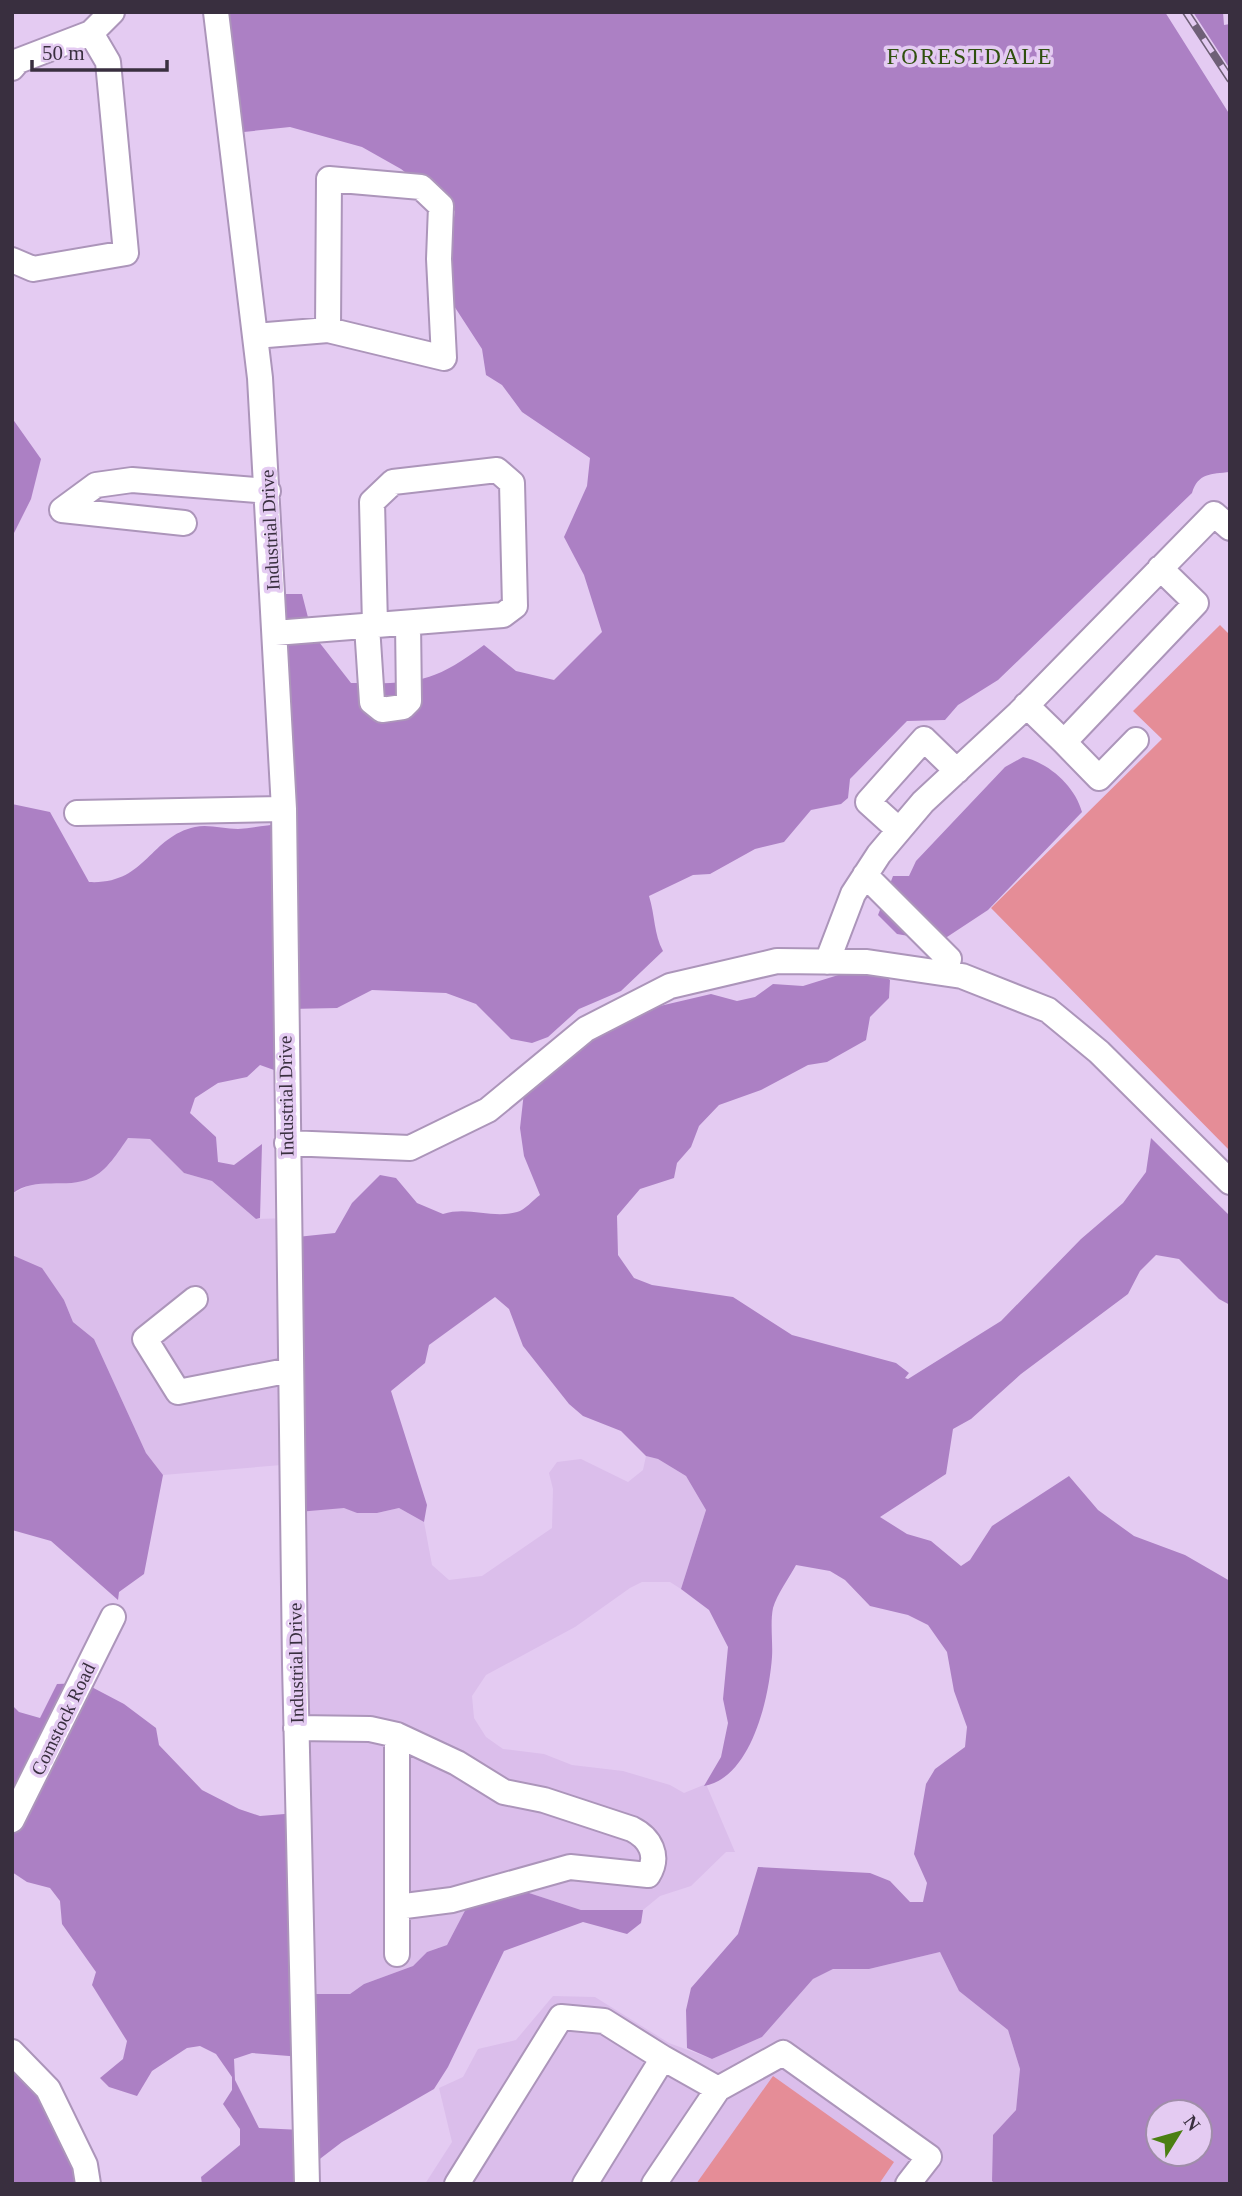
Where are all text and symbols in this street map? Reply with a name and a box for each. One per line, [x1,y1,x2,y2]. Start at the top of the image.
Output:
scale bar [32,28,166,72]
text: 50 m [42,41,85,65]
district label: FORESTDALE [887,44,1053,69]
street label: Industrial Drive [256,469,284,591]
street label: Industrial Drive [274,1035,298,1157]
street label: Industrial Drive [284,1602,308,1724]
street label: Comstock Road [27,1659,99,1778]
north arrow [1144,2098,1214,2168]
text: N [1180,2111,1205,2135]

